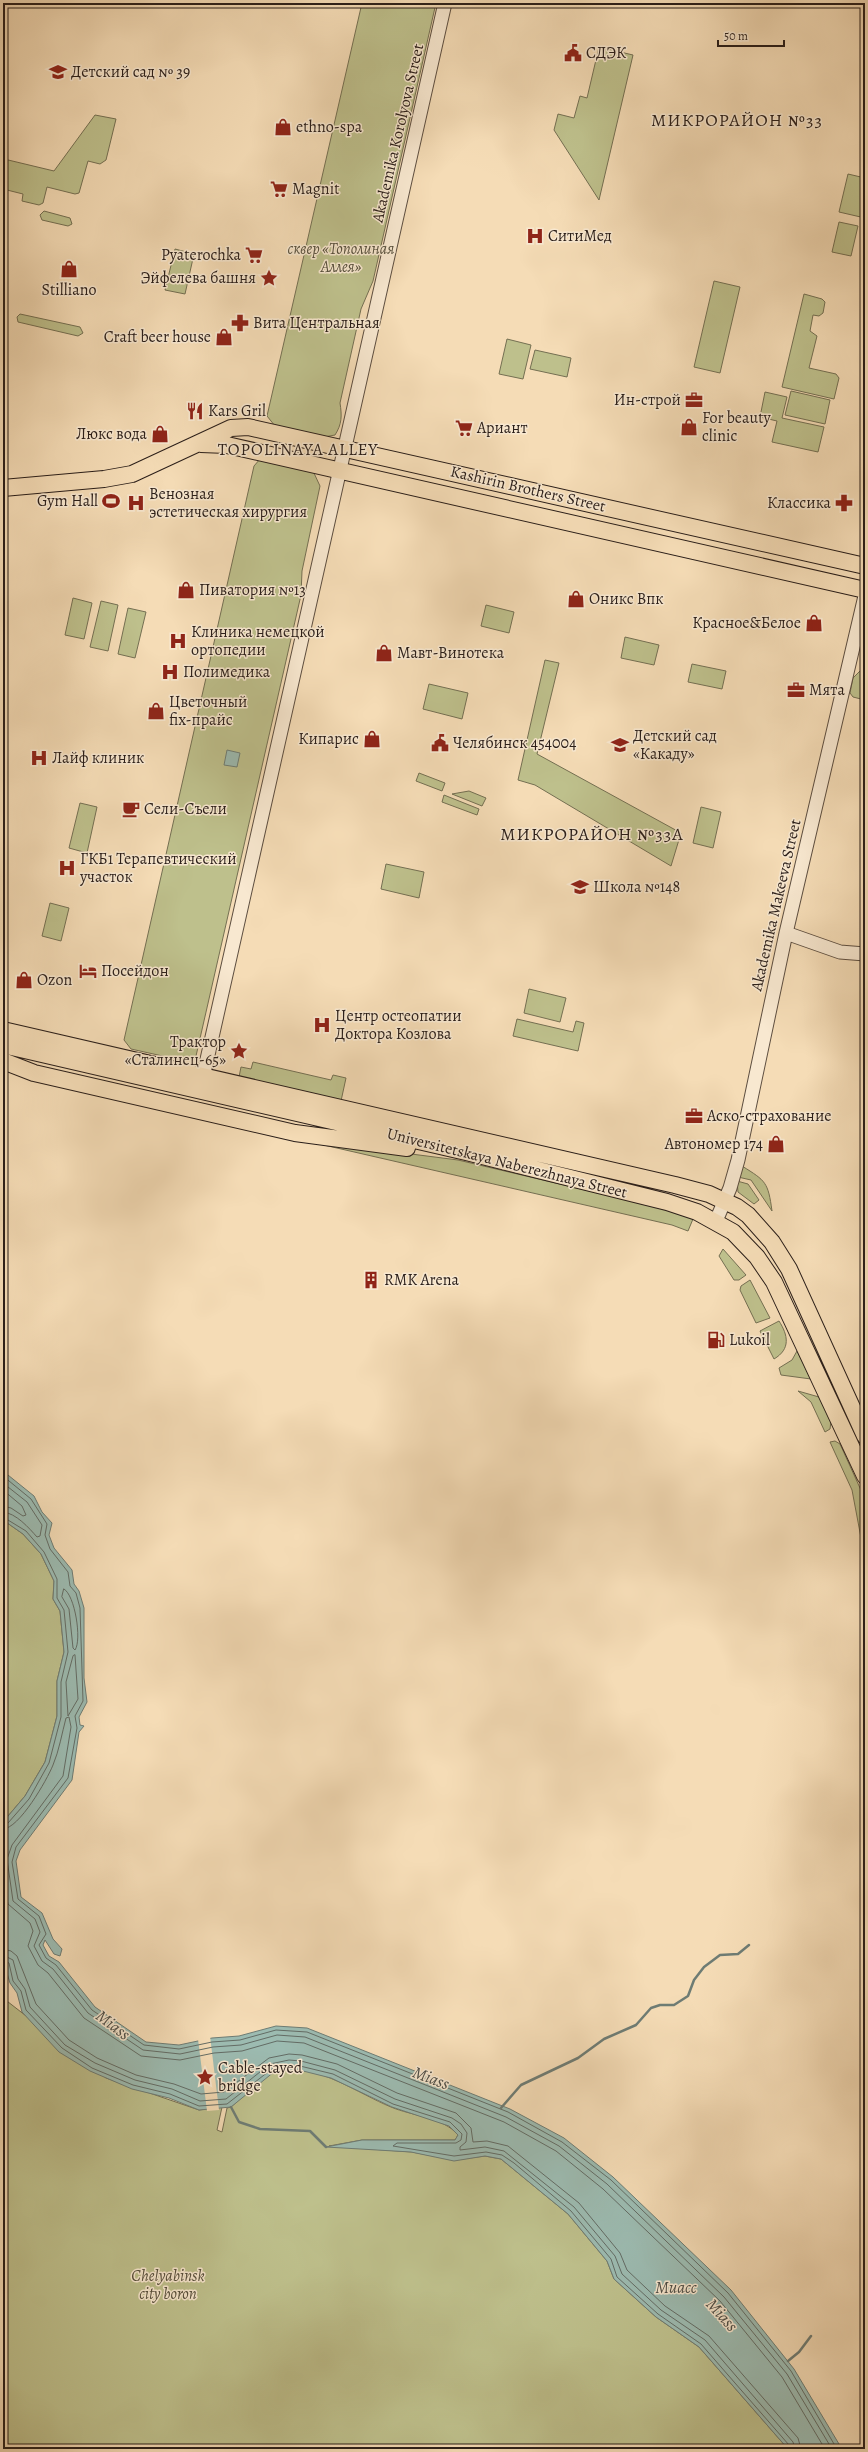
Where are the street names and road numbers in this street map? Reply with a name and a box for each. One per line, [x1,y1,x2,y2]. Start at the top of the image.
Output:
street label: Akademika Korolyova Street [367,41,429,225]
street label: Kashirin Brothers Street [448,460,608,518]
street label: Akademika Makeeva Street [745,817,806,994]
street label: Universitetskaya Naberezhnaya Street [384,1122,630,1204]

